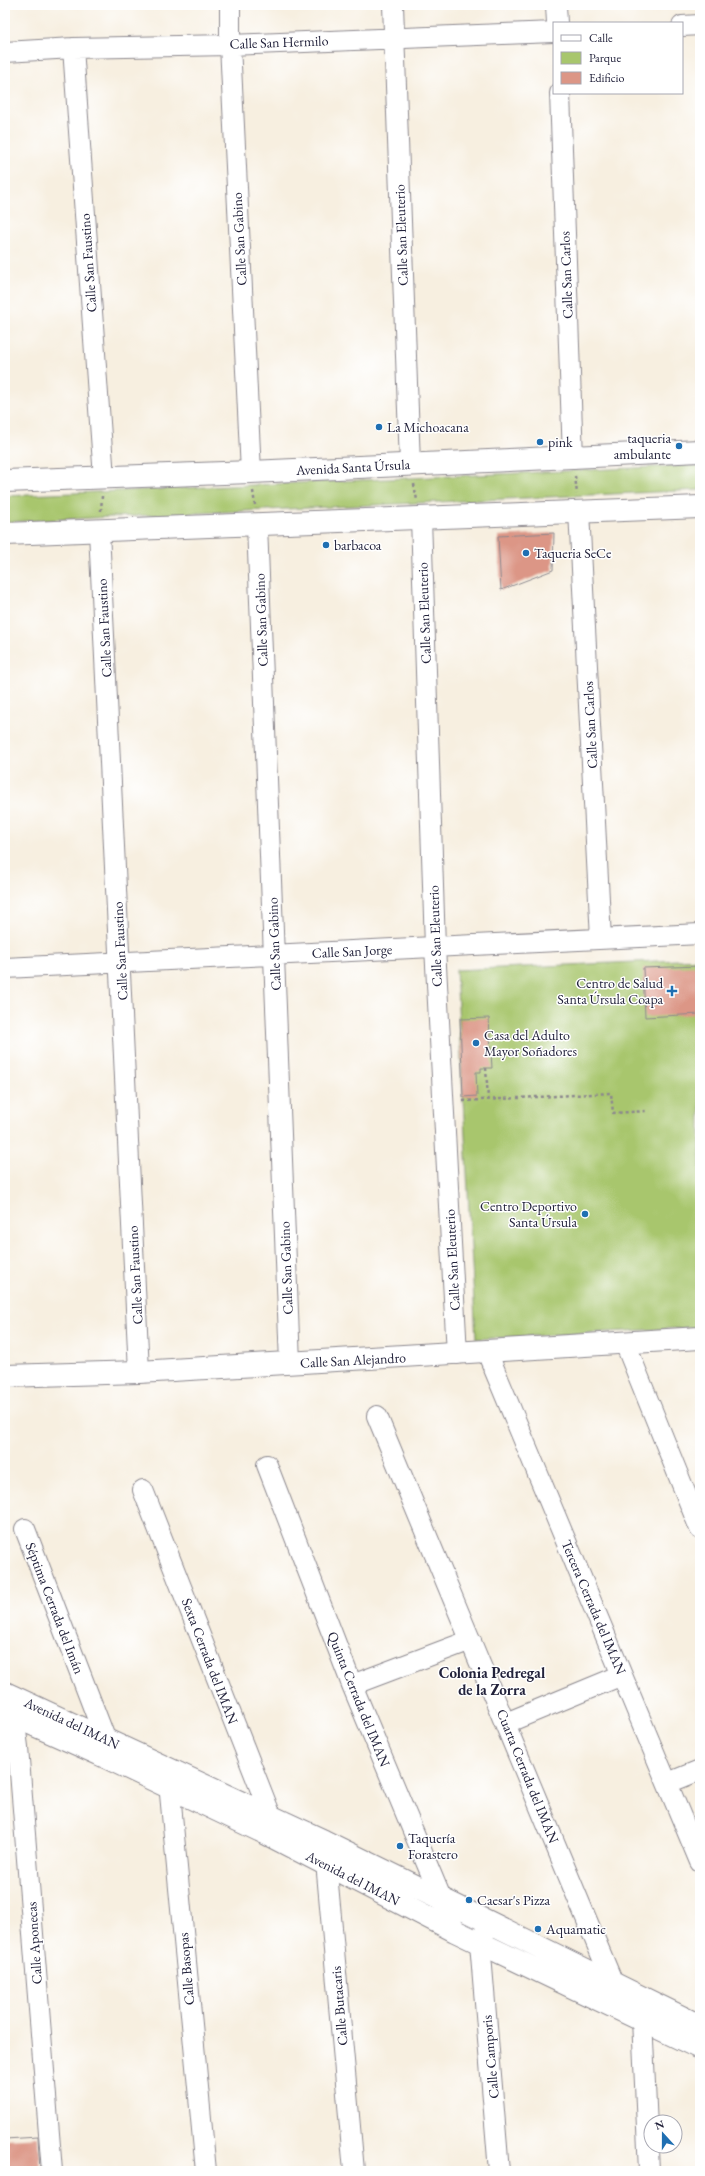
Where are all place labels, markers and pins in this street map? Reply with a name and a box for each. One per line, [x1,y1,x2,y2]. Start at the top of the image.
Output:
place label: La Michoacana [387,418,469,436]
marker: La Michoacana [374,422,384,432]
place label: taqueria ambulante [614,429,672,463]
place label: pink [548,433,573,451]
marker: pink [535,437,545,447]
marker: taqueria ambulante [674,441,684,451]
place label: barbacoa [334,536,382,554]
marker: barbacoa [321,540,331,550]
place label: Taqueria SeCe [534,544,612,562]
marker: Taqueria SeCe [521,548,531,558]
place label: Centro de Salud Santa Úrsula Coapa [557,974,664,1008]
marker: Centro de Salud Santa Úrsula Coapa [666,985,678,997]
place label: Casa del Adulto Mayor Soñadores [484,1026,578,1060]
marker: Casa del Adulto Mayor Soñadores [471,1038,481,1048]
place label: Centro Deportivo Santa Úrsula [480,1197,577,1231]
marker: Centro Deportivo Santa Úrsula [580,1209,590,1219]
place label: Taquería Forastero [408,1829,458,1863]
marker: Taquería Forastero [395,1841,405,1851]
place label: Caesar's Pizza [477,1891,551,1909]
marker: Caesar's Pizza [464,1895,474,1905]
place label: Aquamatic [545,1920,606,1938]
marker: Aquamatic [533,1924,543,1934]

